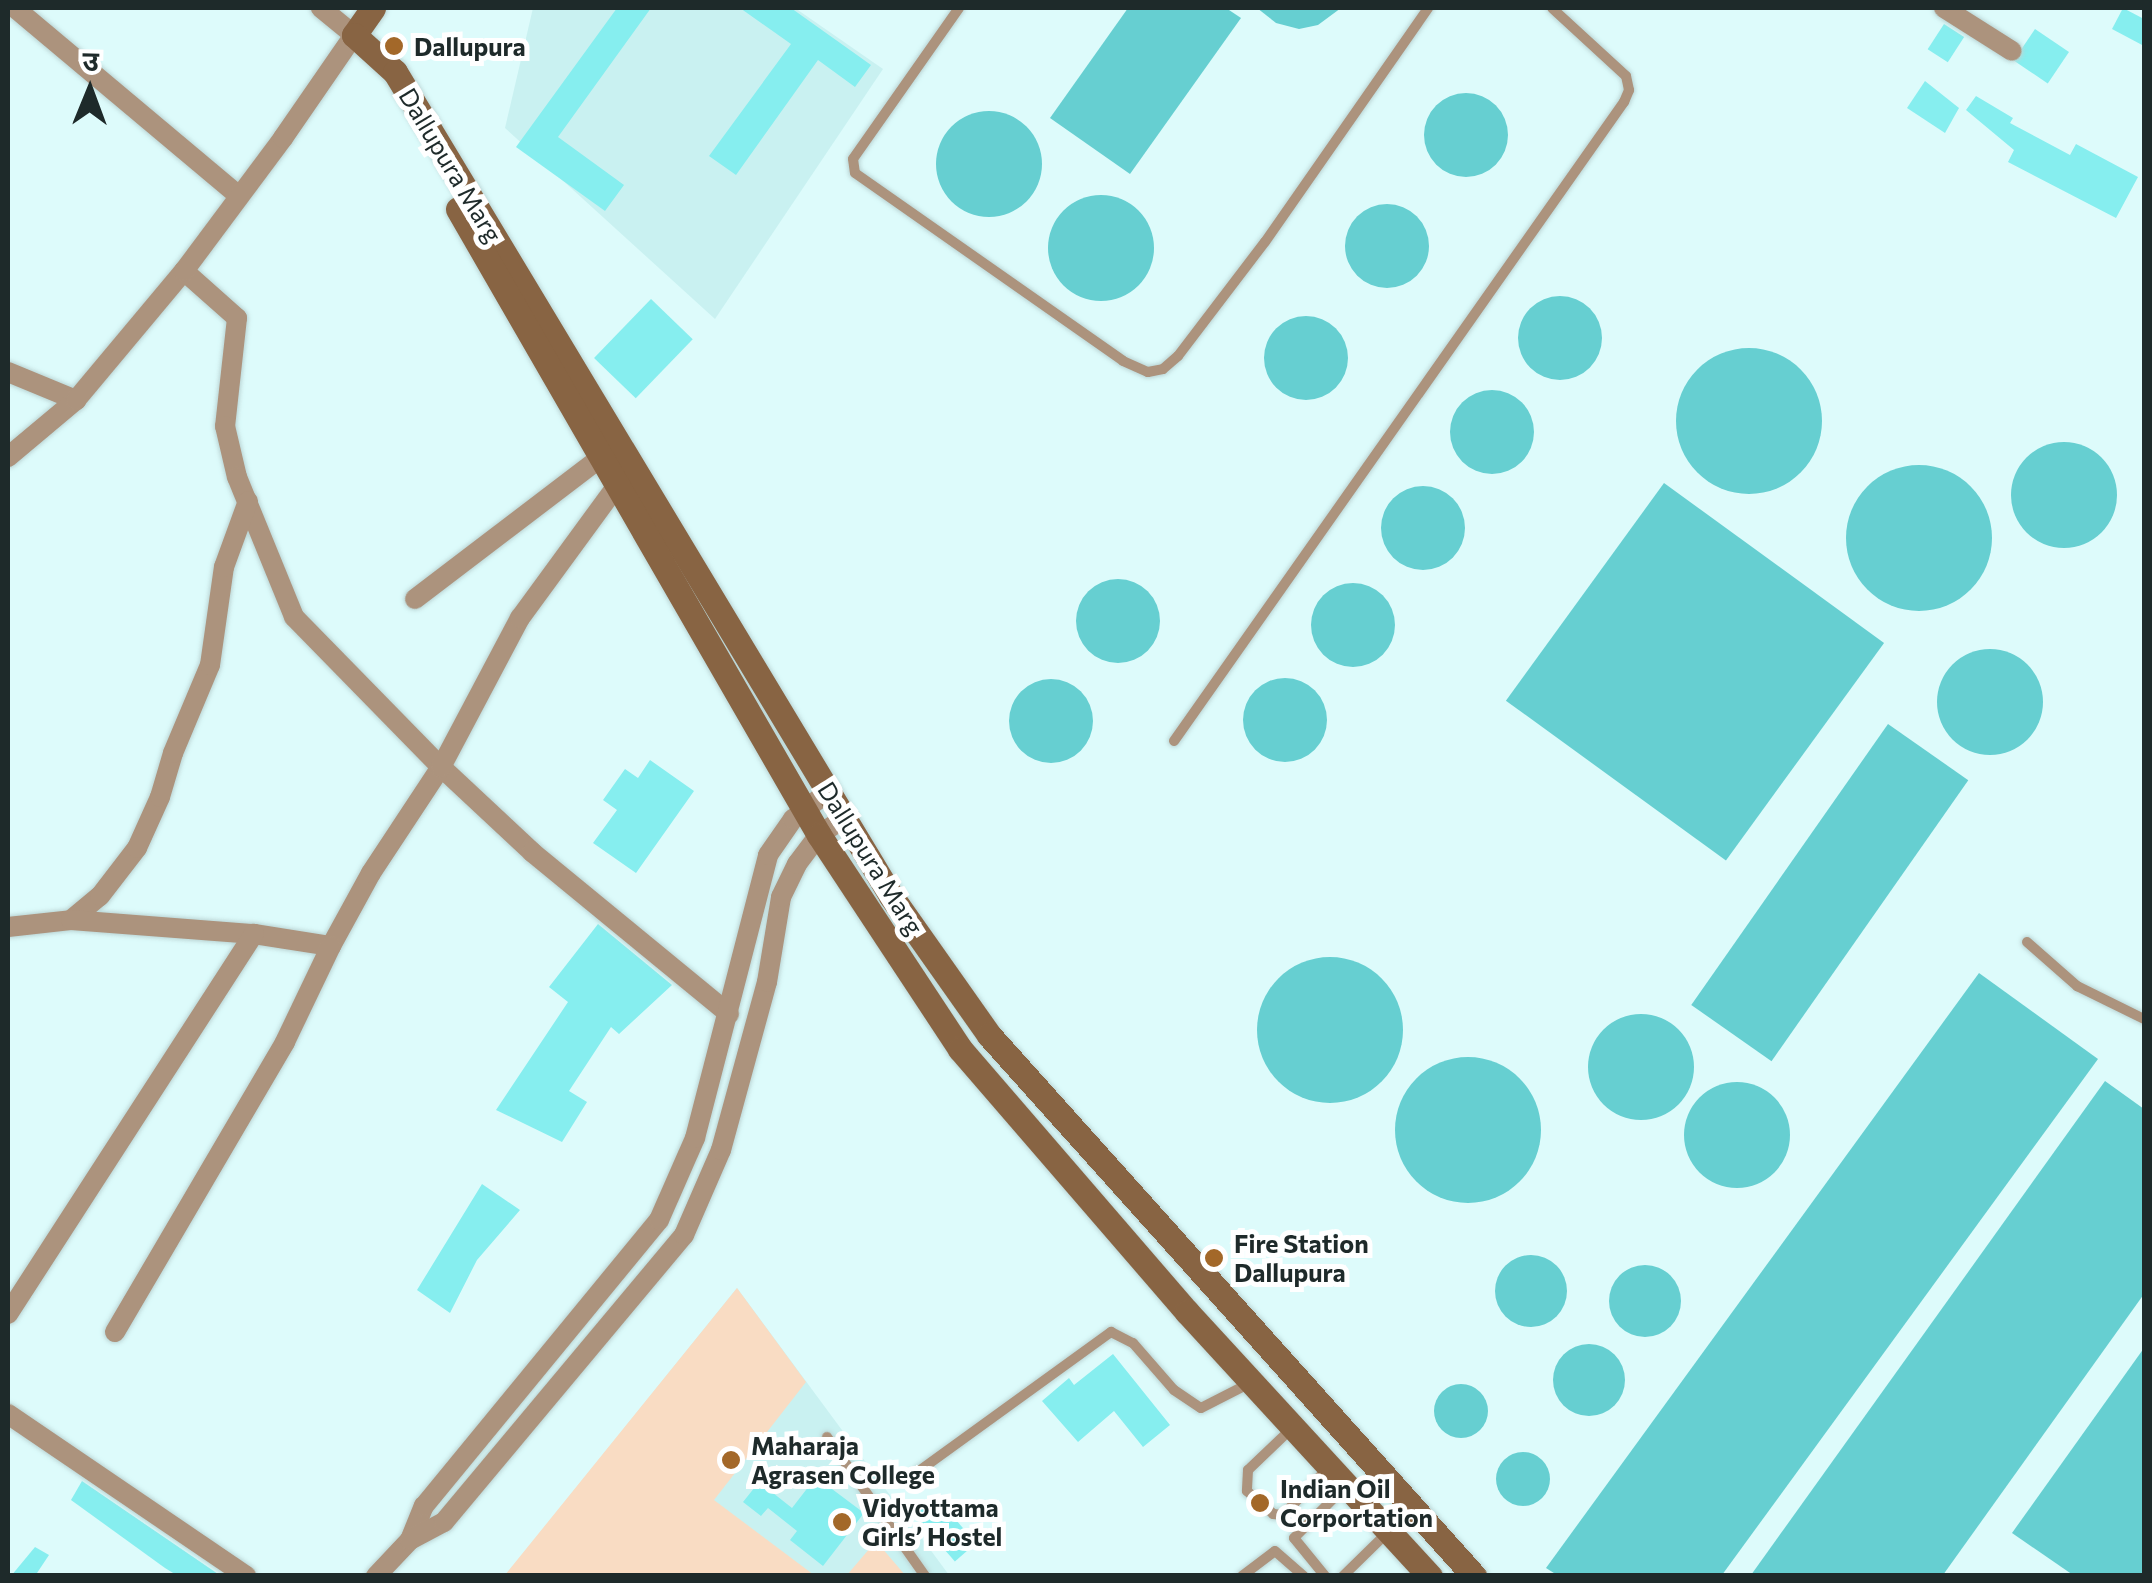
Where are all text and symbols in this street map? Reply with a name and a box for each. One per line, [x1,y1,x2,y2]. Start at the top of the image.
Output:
place label: Dallupura [414,31,526,61]
marker: Dallupura [383,35,405,57]
north arrow [40,40,140,140]
text: उ [82,43,99,77]
street label: Dallupura Marg [393,82,509,248]
street label: Dallupura Marg [812,776,930,940]
place label: Fire Station Dallupura [1234,1229,1369,1288]
marker: Fire Station Dallupura [1203,1247,1225,1269]
place label: Maharaja Agrasen College [751,1431,935,1490]
marker: Maharaja Agrasen College [720,1449,742,1471]
place label: Indian Oil Corportation [1280,1474,1433,1533]
marker: Indian Oil Corportation [1249,1492,1271,1514]
place label: Vidyottama Girls’ Hostel [862,1493,1002,1552]
marker: Vidyottama Girls’ Hostel [831,1511,853,1533]

